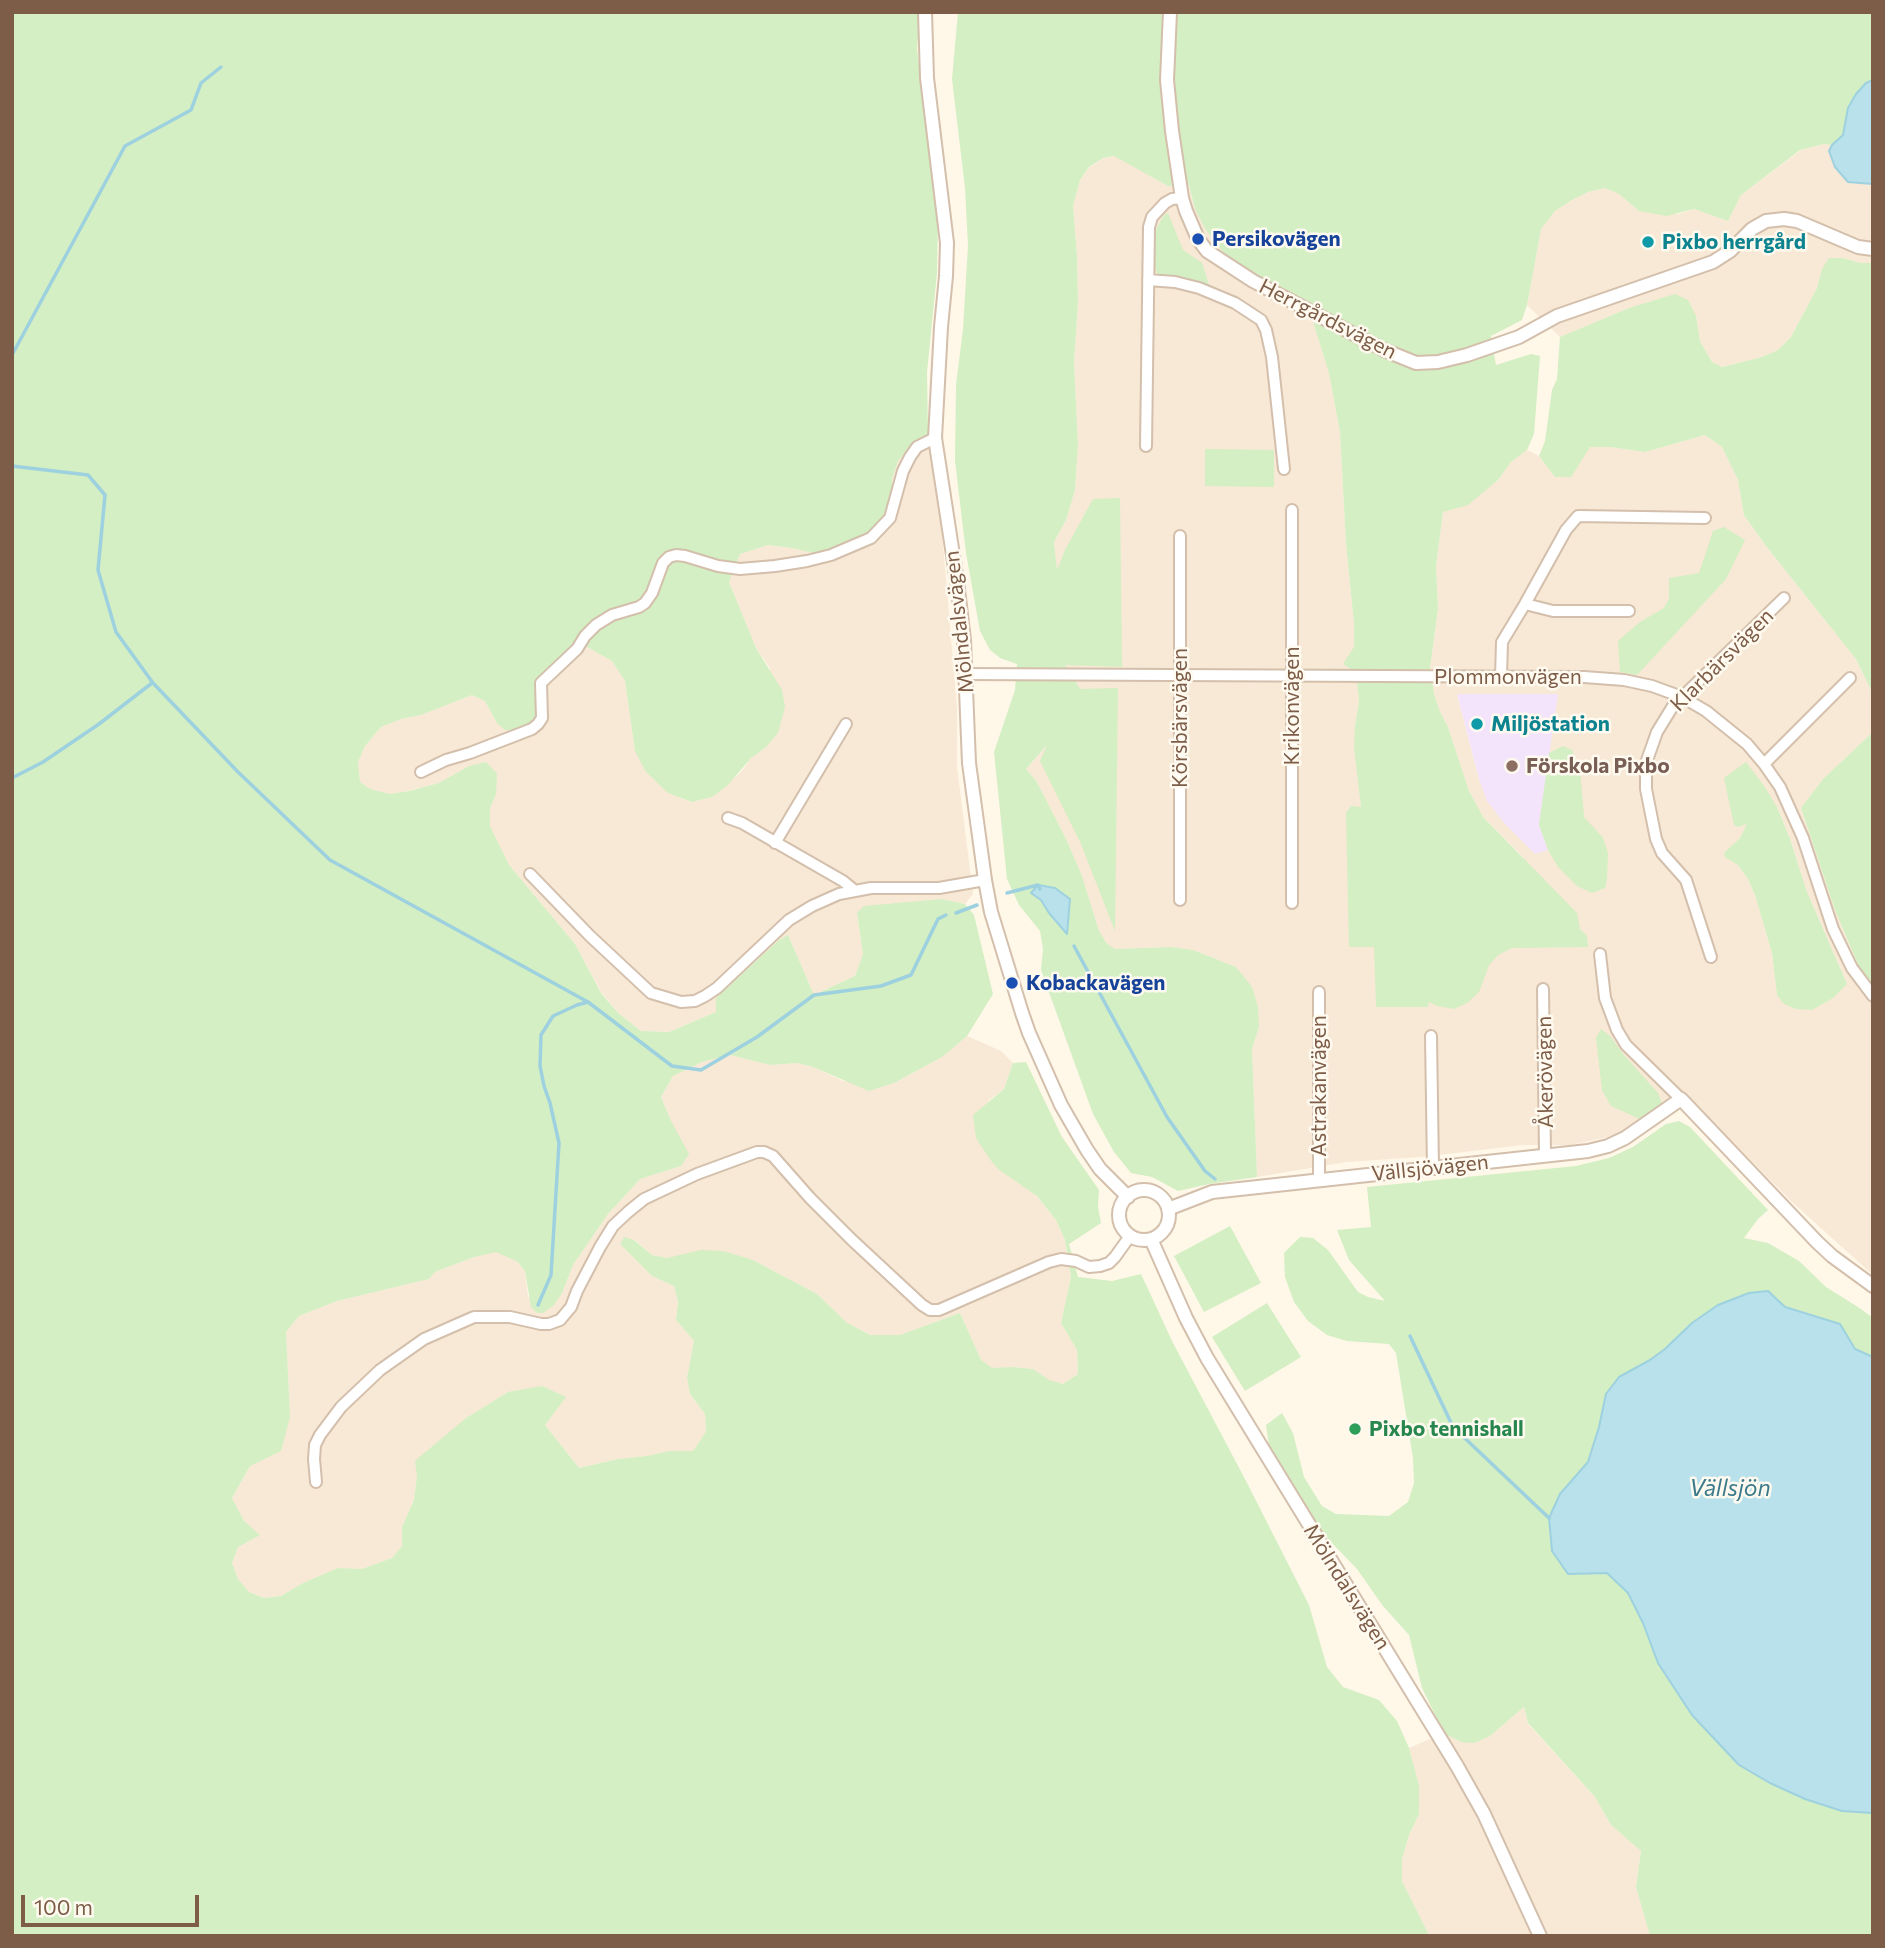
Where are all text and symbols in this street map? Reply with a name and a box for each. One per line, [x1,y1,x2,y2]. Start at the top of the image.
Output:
place label: Persikovägen [1212,226,1341,252]
place label: Pixbo herrgård [1662,229,1806,255]
marker: Persikovägen [1190,231,1206,247]
marker: Pixbo herrgård [1640,234,1656,250]
street label: Herrgårdsvägen [1255,274,1401,364]
street label: Mölndalsvägen [939,549,979,695]
street label: Klarbärsvägen [1665,603,1779,717]
street label: Krikonvägen [1279,647,1305,765]
street label: Körsbärsvägen [1167,648,1193,788]
street label: Plommonvägen [1434,664,1582,690]
place label: Miljöstation [1491,711,1610,737]
marker: Miljöstation [1469,716,1485,732]
place label: Förskola Pixbo [1526,753,1670,779]
marker: Förskola Pixbo [1504,758,1520,774]
place label: Kobackavägen [1026,970,1166,996]
marker: Kobackavägen [1004,975,1020,991]
street label: Astrakanvägen [1306,1015,1332,1157]
street label: Åkerövägen [1531,1016,1559,1128]
street label: Vällsjövägen [1370,1149,1490,1187]
place label: Pixbo tennishall [1369,1416,1524,1442]
marker: Pixbo tennishall [1347,1421,1363,1437]
water label: Vällsjön [1689,1474,1771,1502]
street label: Mölndalsvägen [1298,1519,1396,1655]
scale bar [24,1882,203,1926]
text: 100 m [34,1894,93,1919]

